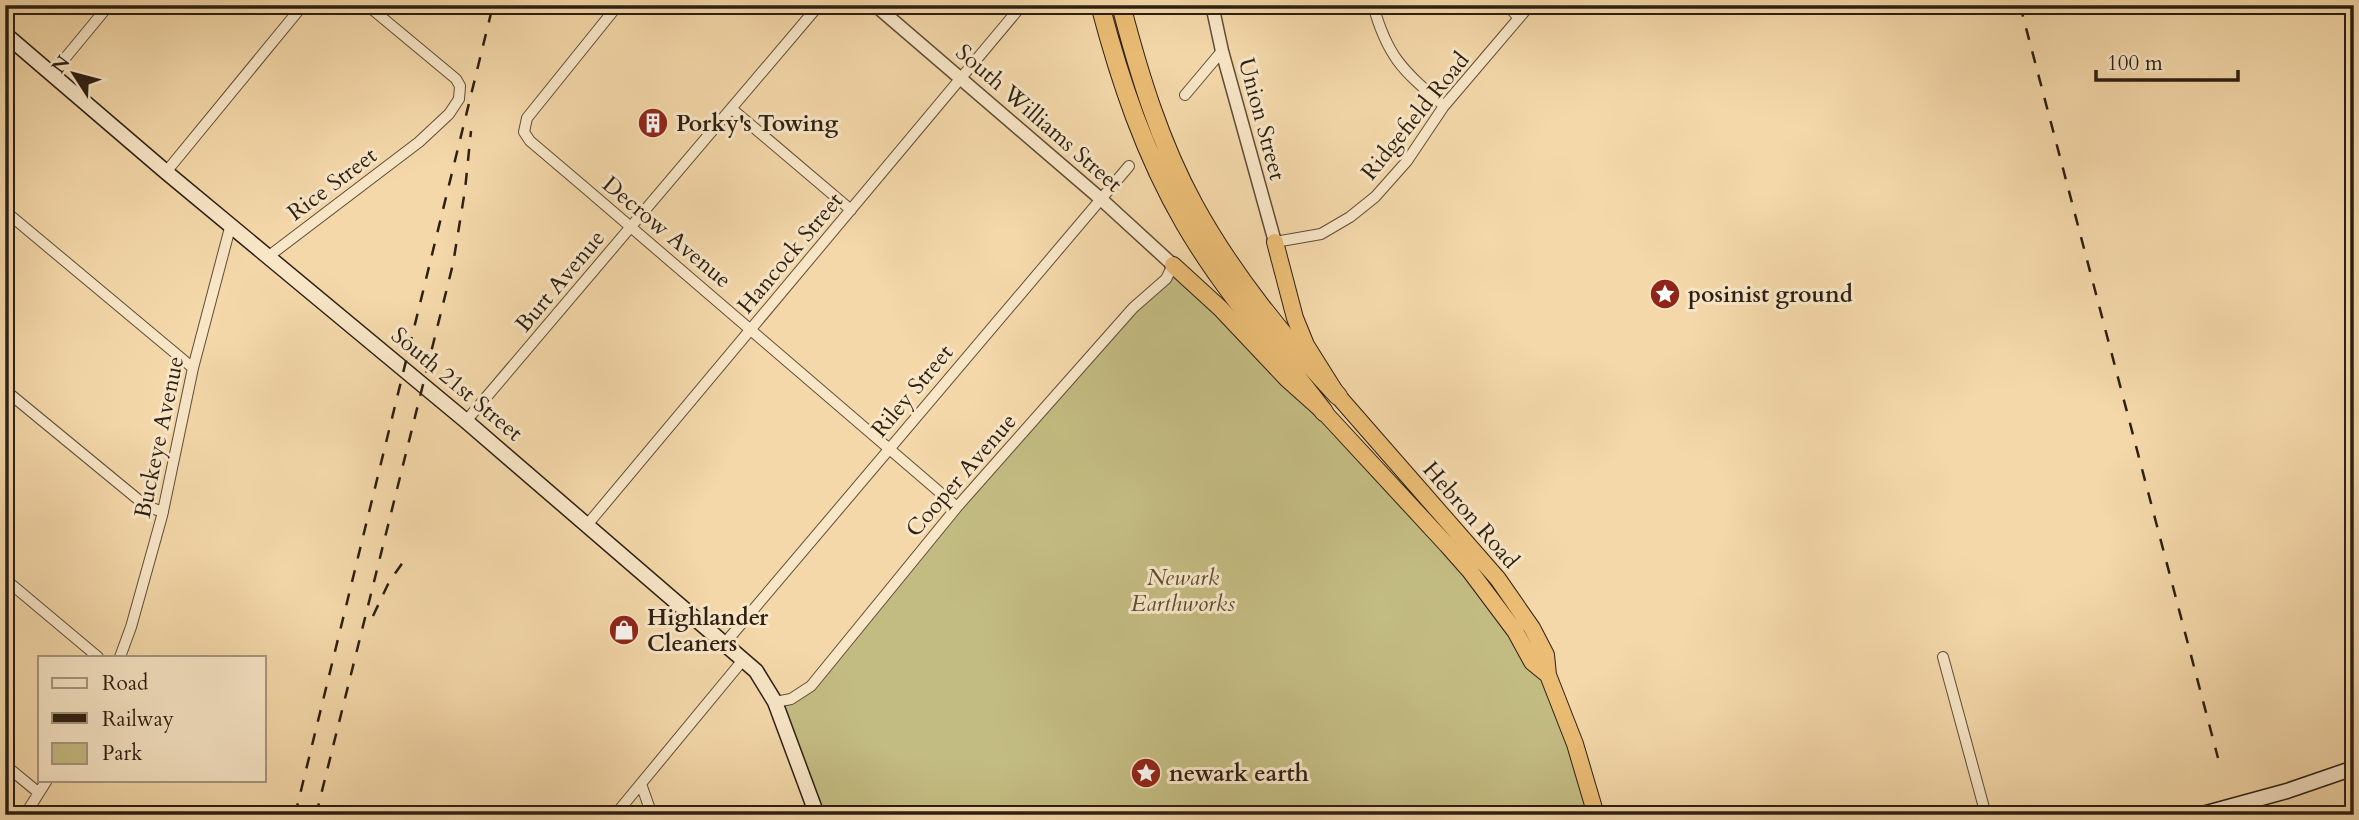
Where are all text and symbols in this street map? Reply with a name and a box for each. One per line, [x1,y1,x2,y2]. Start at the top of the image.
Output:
street label: South Williams Street [949,37,1129,199]
north arrow [38,38,108,108]
scale bar [2096,38,2238,82]
street label: Ridgefield Road [1354,45,1477,186]
text: 100 m [2107,49,2163,78]
text: N [46,50,77,79]
street label: Union Street [1231,54,1293,184]
building icon: Porky's Towing [636,106,670,140]
place label: Porky's Towing [676,108,839,139]
street label: Rice Street [281,140,383,228]
street label: Decrow Avenue [596,169,738,295]
street label: Hancock Street [730,186,850,320]
street label: Burt Avenue [508,223,612,339]
place icon: posinist ground [1648,277,1682,311]
place label: posinist ground [1688,279,1853,310]
street label: South 21st Street [385,320,529,448]
street label: Riley Street [864,338,960,444]
street label: Buckeye Avenue [127,353,191,521]
street label: Cooper Avenue [899,407,1023,543]
street label: Hebron Road [1416,455,1527,576]
park label: Newark Earthworks [1131,562,1235,619]
place label: Highlander Cleaners [647,602,769,659]
shop icon: Highlander Cleaners [607,613,641,647]
legend [38,656,266,782]
text: Road [102,669,148,698]
text: Railway [102,705,174,734]
text: Park [102,739,143,768]
place icon: newark earth [1129,756,1163,790]
place label: newark earth [1169,758,1309,789]

